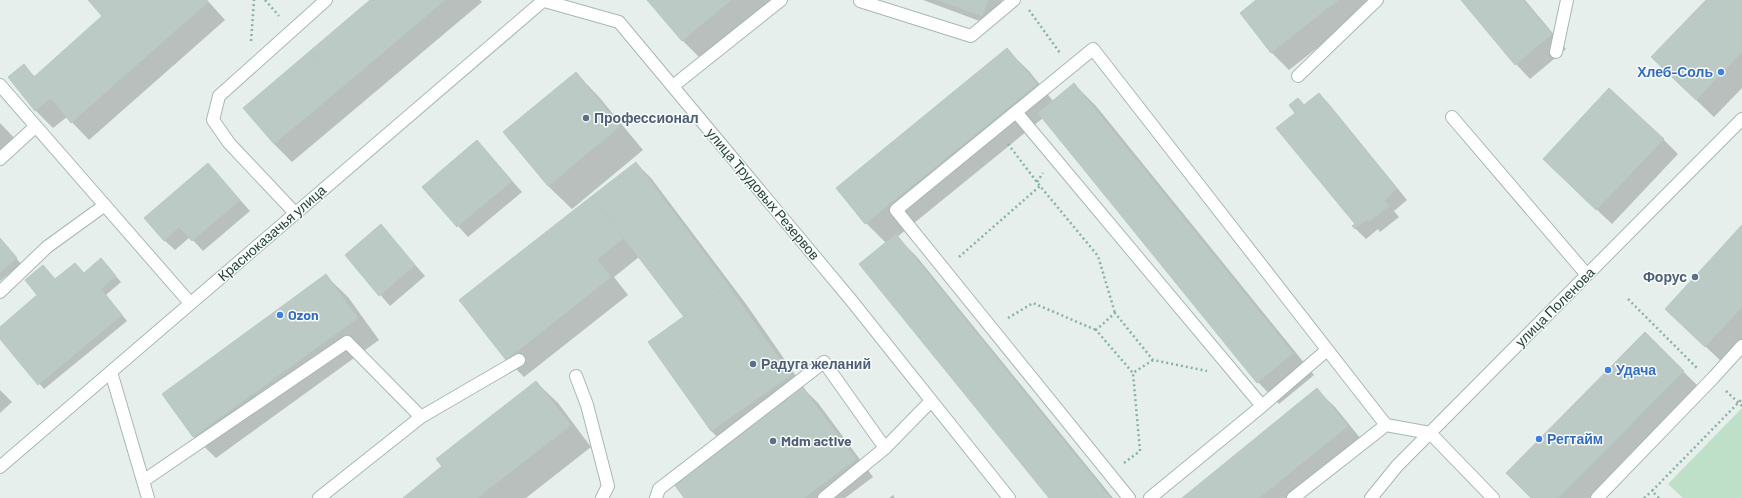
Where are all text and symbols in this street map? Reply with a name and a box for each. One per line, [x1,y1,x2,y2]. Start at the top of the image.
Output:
place label: Хлеб-Соль [1637,63,1713,80]
marker: Хлеб-Соль [1716,67,1726,77]
place label: Профессионал [594,109,699,126]
marker: Профессионал [581,113,591,123]
street label: улица Трудовых Резервов [703,124,824,263]
street label: Красноказачья улица [214,181,329,284]
street label: улица Поленова [1511,263,1598,350]
place label: Форус [1643,268,1687,285]
marker: Форус [1690,272,1700,282]
place label: Ozon [288,306,319,323]
marker: Ozon [275,310,285,320]
place label: Радуга желаний [761,355,871,372]
marker: Радуга желаний [748,359,758,369]
place label: Удача [1616,361,1656,378]
marker: Удача [1603,365,1613,375]
place label: Регтайм [1547,430,1603,447]
place label: Mdm active [781,432,852,449]
marker: Регтайм [1534,434,1544,444]
marker: Mdm active [768,436,778,446]

